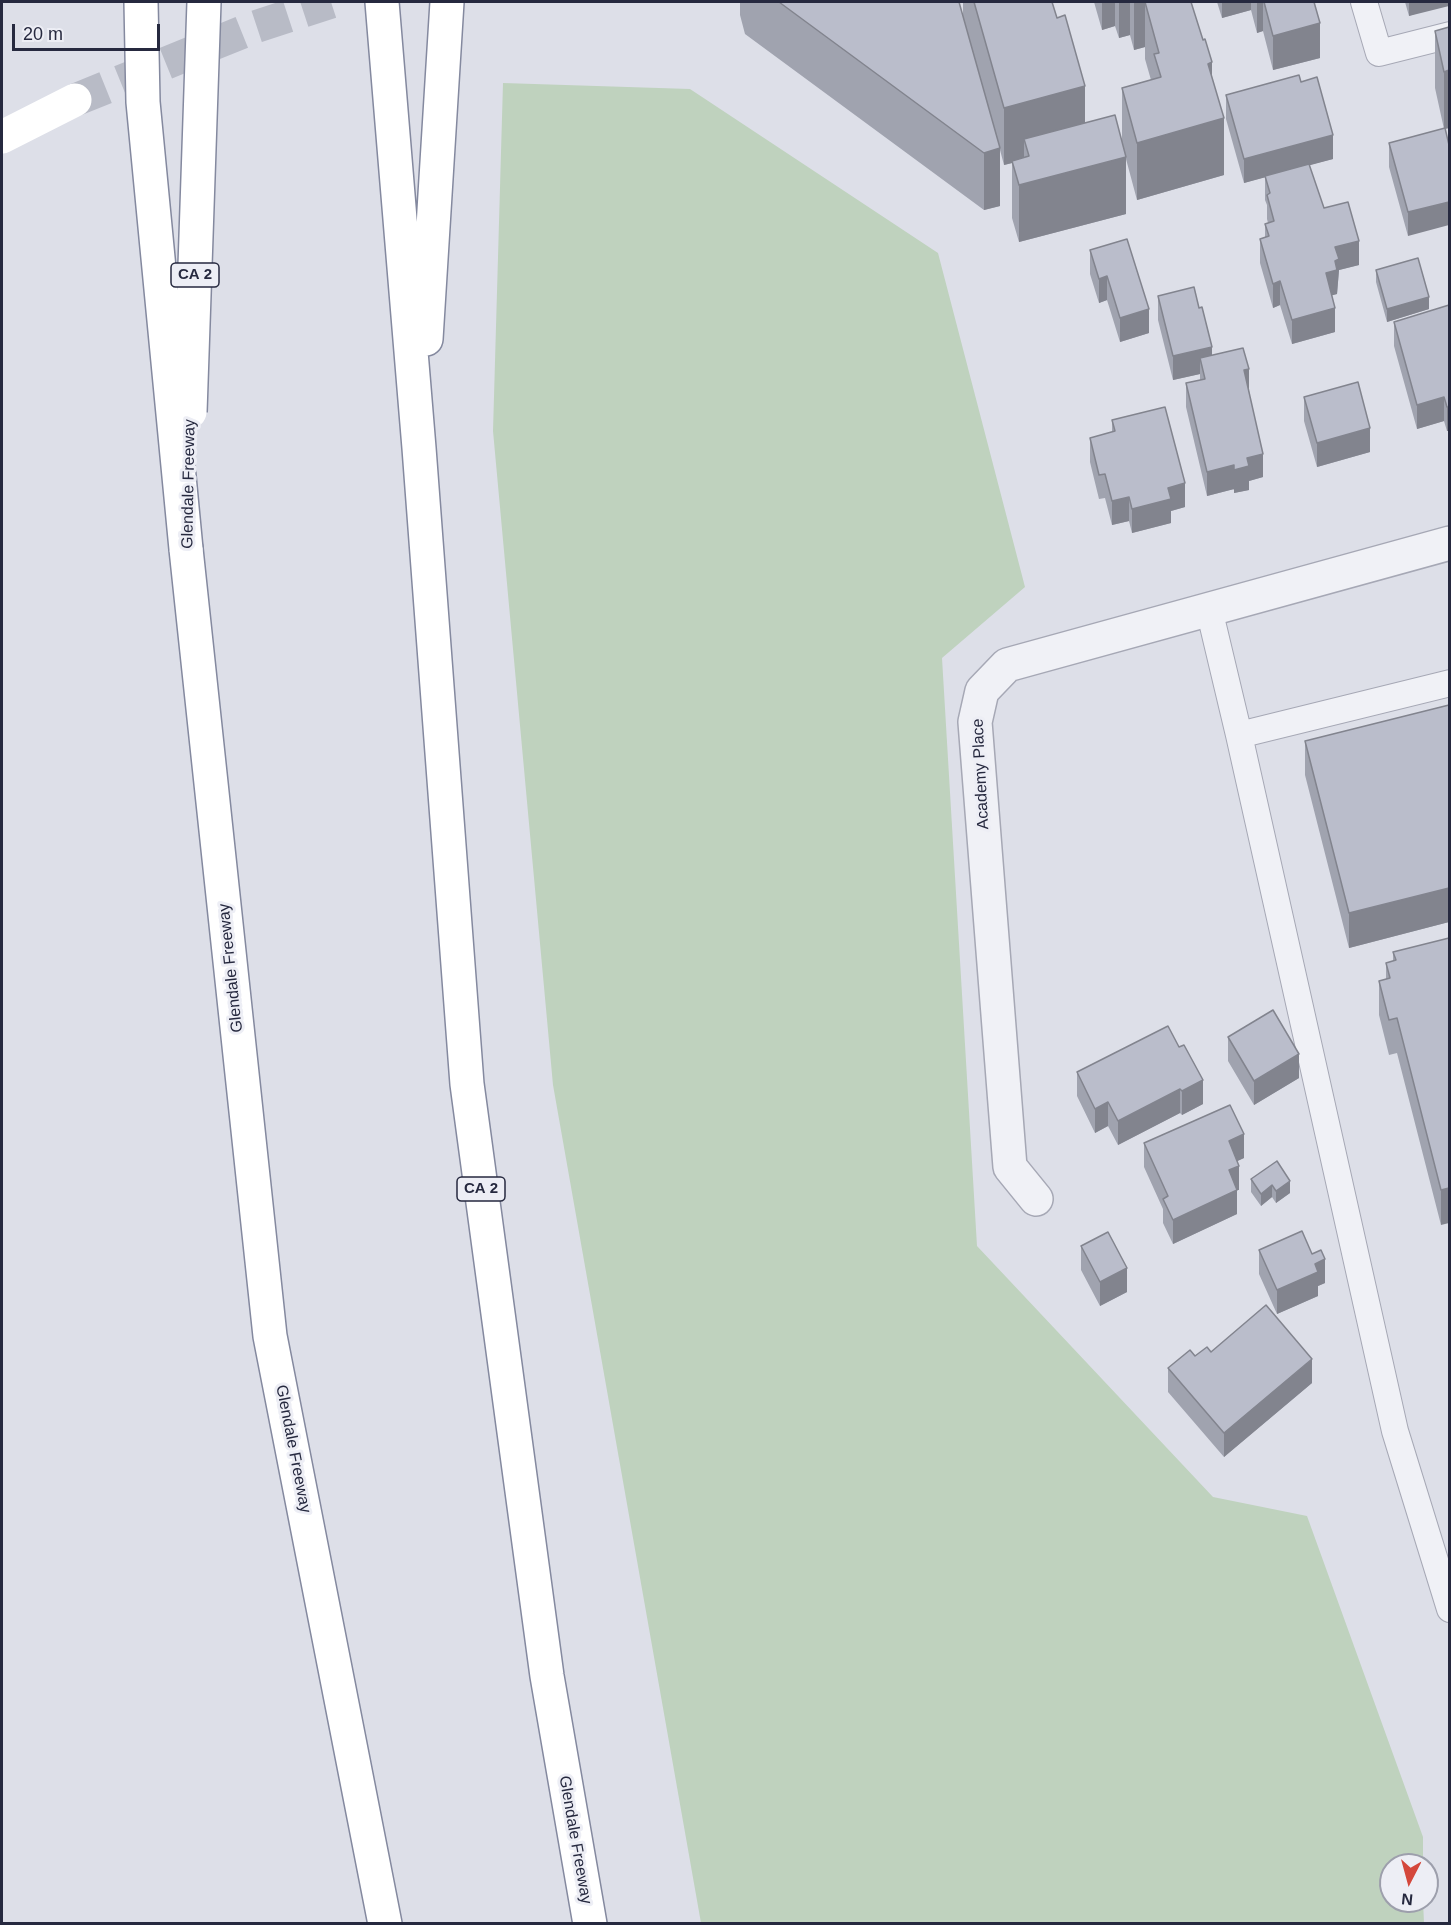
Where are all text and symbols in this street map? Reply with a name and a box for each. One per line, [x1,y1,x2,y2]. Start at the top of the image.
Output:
scale bar [15,12,164,50]
text: 20 m [23,24,63,44]
road number: CA 2 [171,263,219,287]
street label: Glendale Freeway [178,419,200,549]
street label: Academy Place [969,718,993,830]
street label: Glendale Freeway [215,902,247,1034]
road number: CA 2 [457,1177,505,1201]
street label: Glendale Freeway [271,1383,315,1515]
street label: Glendale Freeway [554,1774,596,1906]
north arrow [1379,1853,1439,1913]
text: N [1401,1890,1414,1908]

